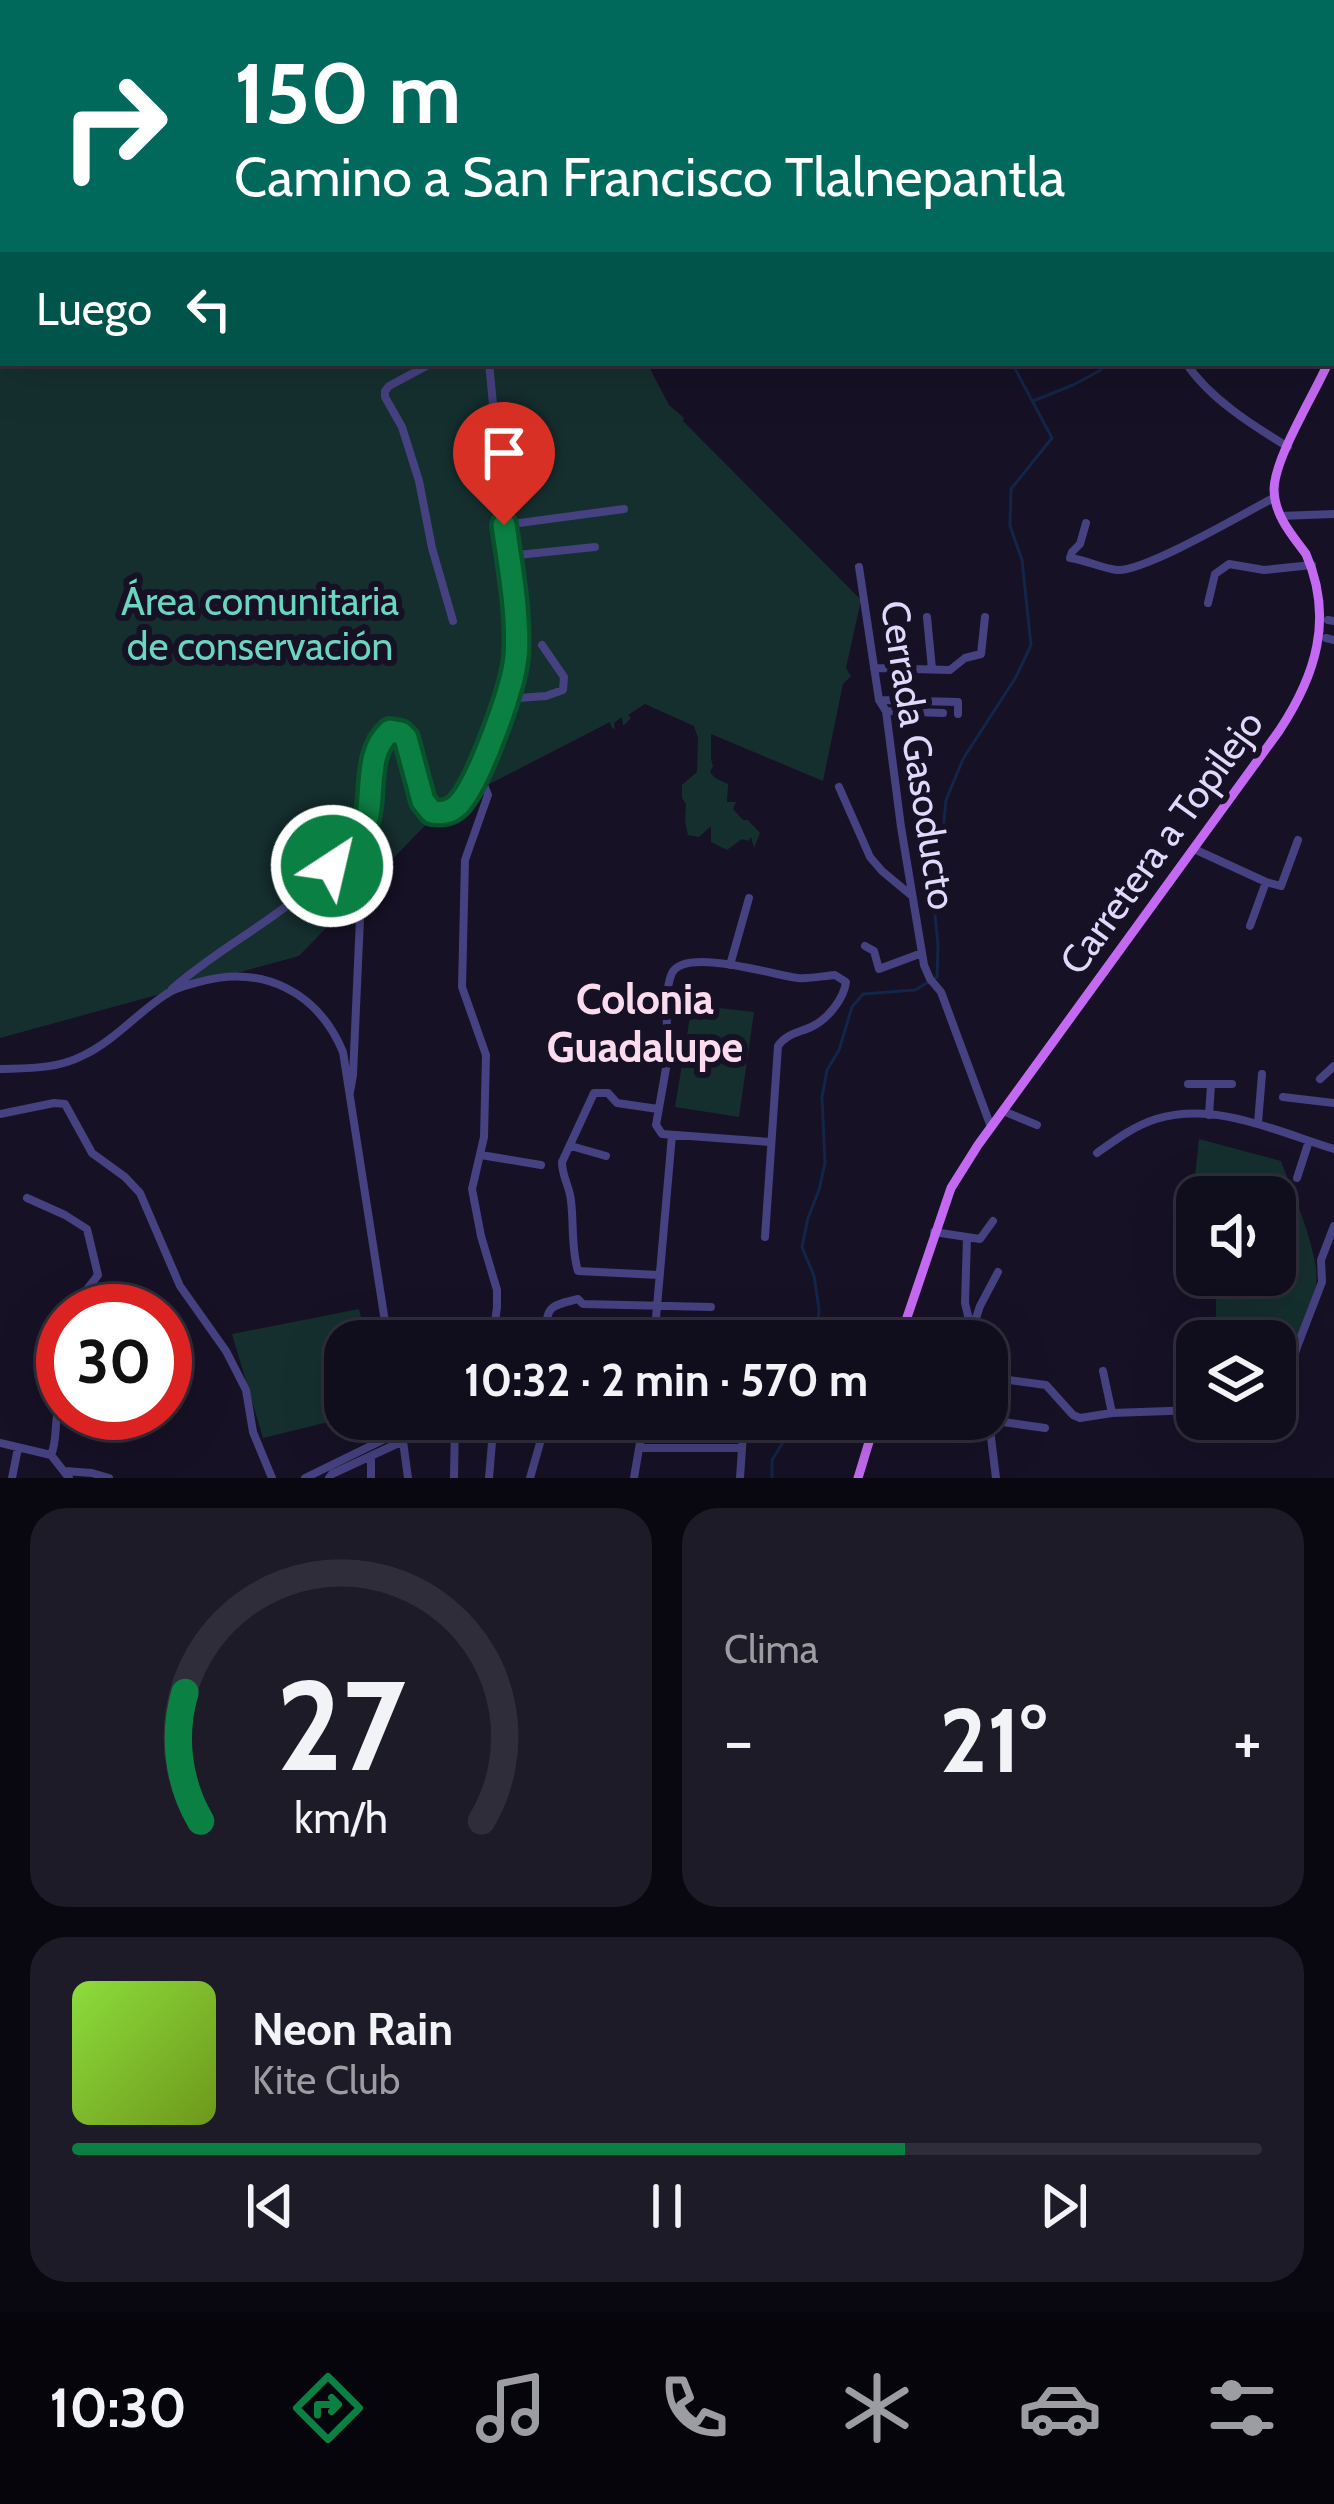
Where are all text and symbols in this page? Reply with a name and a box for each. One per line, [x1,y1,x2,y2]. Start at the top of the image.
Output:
text: 150 m [234,42,461,144]
icon: right [36,48,192,204]
text: Camino a San Francisco Tlalnepantla [234,144,1065,210]
icon: left [176,276,242,342]
text: Luego [36,282,152,336]
pin [453,402,555,525]
icon: arrive [471,420,537,486]
park label: Área comunitaria de conservación [121,577,399,670]
street label: Cerrada Gasoducto [871,597,967,913]
street label: Carretera a Topilejo [1049,701,1273,983]
position arrow [269,803,395,929]
district label: Colonia Guadalupe [547,973,743,1073]
map controls [1176,1176,1296,1440]
button: sound [1176,1176,1296,1296]
speed limit sign: 30 [36,1284,192,1440]
button: layers [1176,1320,1296,1440]
text: 10:32 · 2 min · 570 m [464,1353,868,1407]
text: Clima [724,1625,818,1673]
text: 27 [276,1650,406,1801]
text: 21° [940,1685,1046,1795]
text: − [724,1700,753,1781]
text: + [1233,1700,1262,1781]
text: km/h [294,1791,388,1843]
text: Neon Rain [252,2002,453,2056]
text: Kite Club [252,2056,400,2104]
icon: previous [237,2173,303,2239]
icon: pause [634,2173,700,2239]
icon: next [1031,2173,1097,2239]
icon: directions [286,2366,370,2450]
icon: music [469,2366,553,2450]
icon: phone [652,2366,736,2450]
icon: climate [835,2366,919,2450]
icon: car [1018,2366,1102,2450]
icon: filters [1200,2366,1284,2450]
text: 10:30 [49,2375,187,2441]

